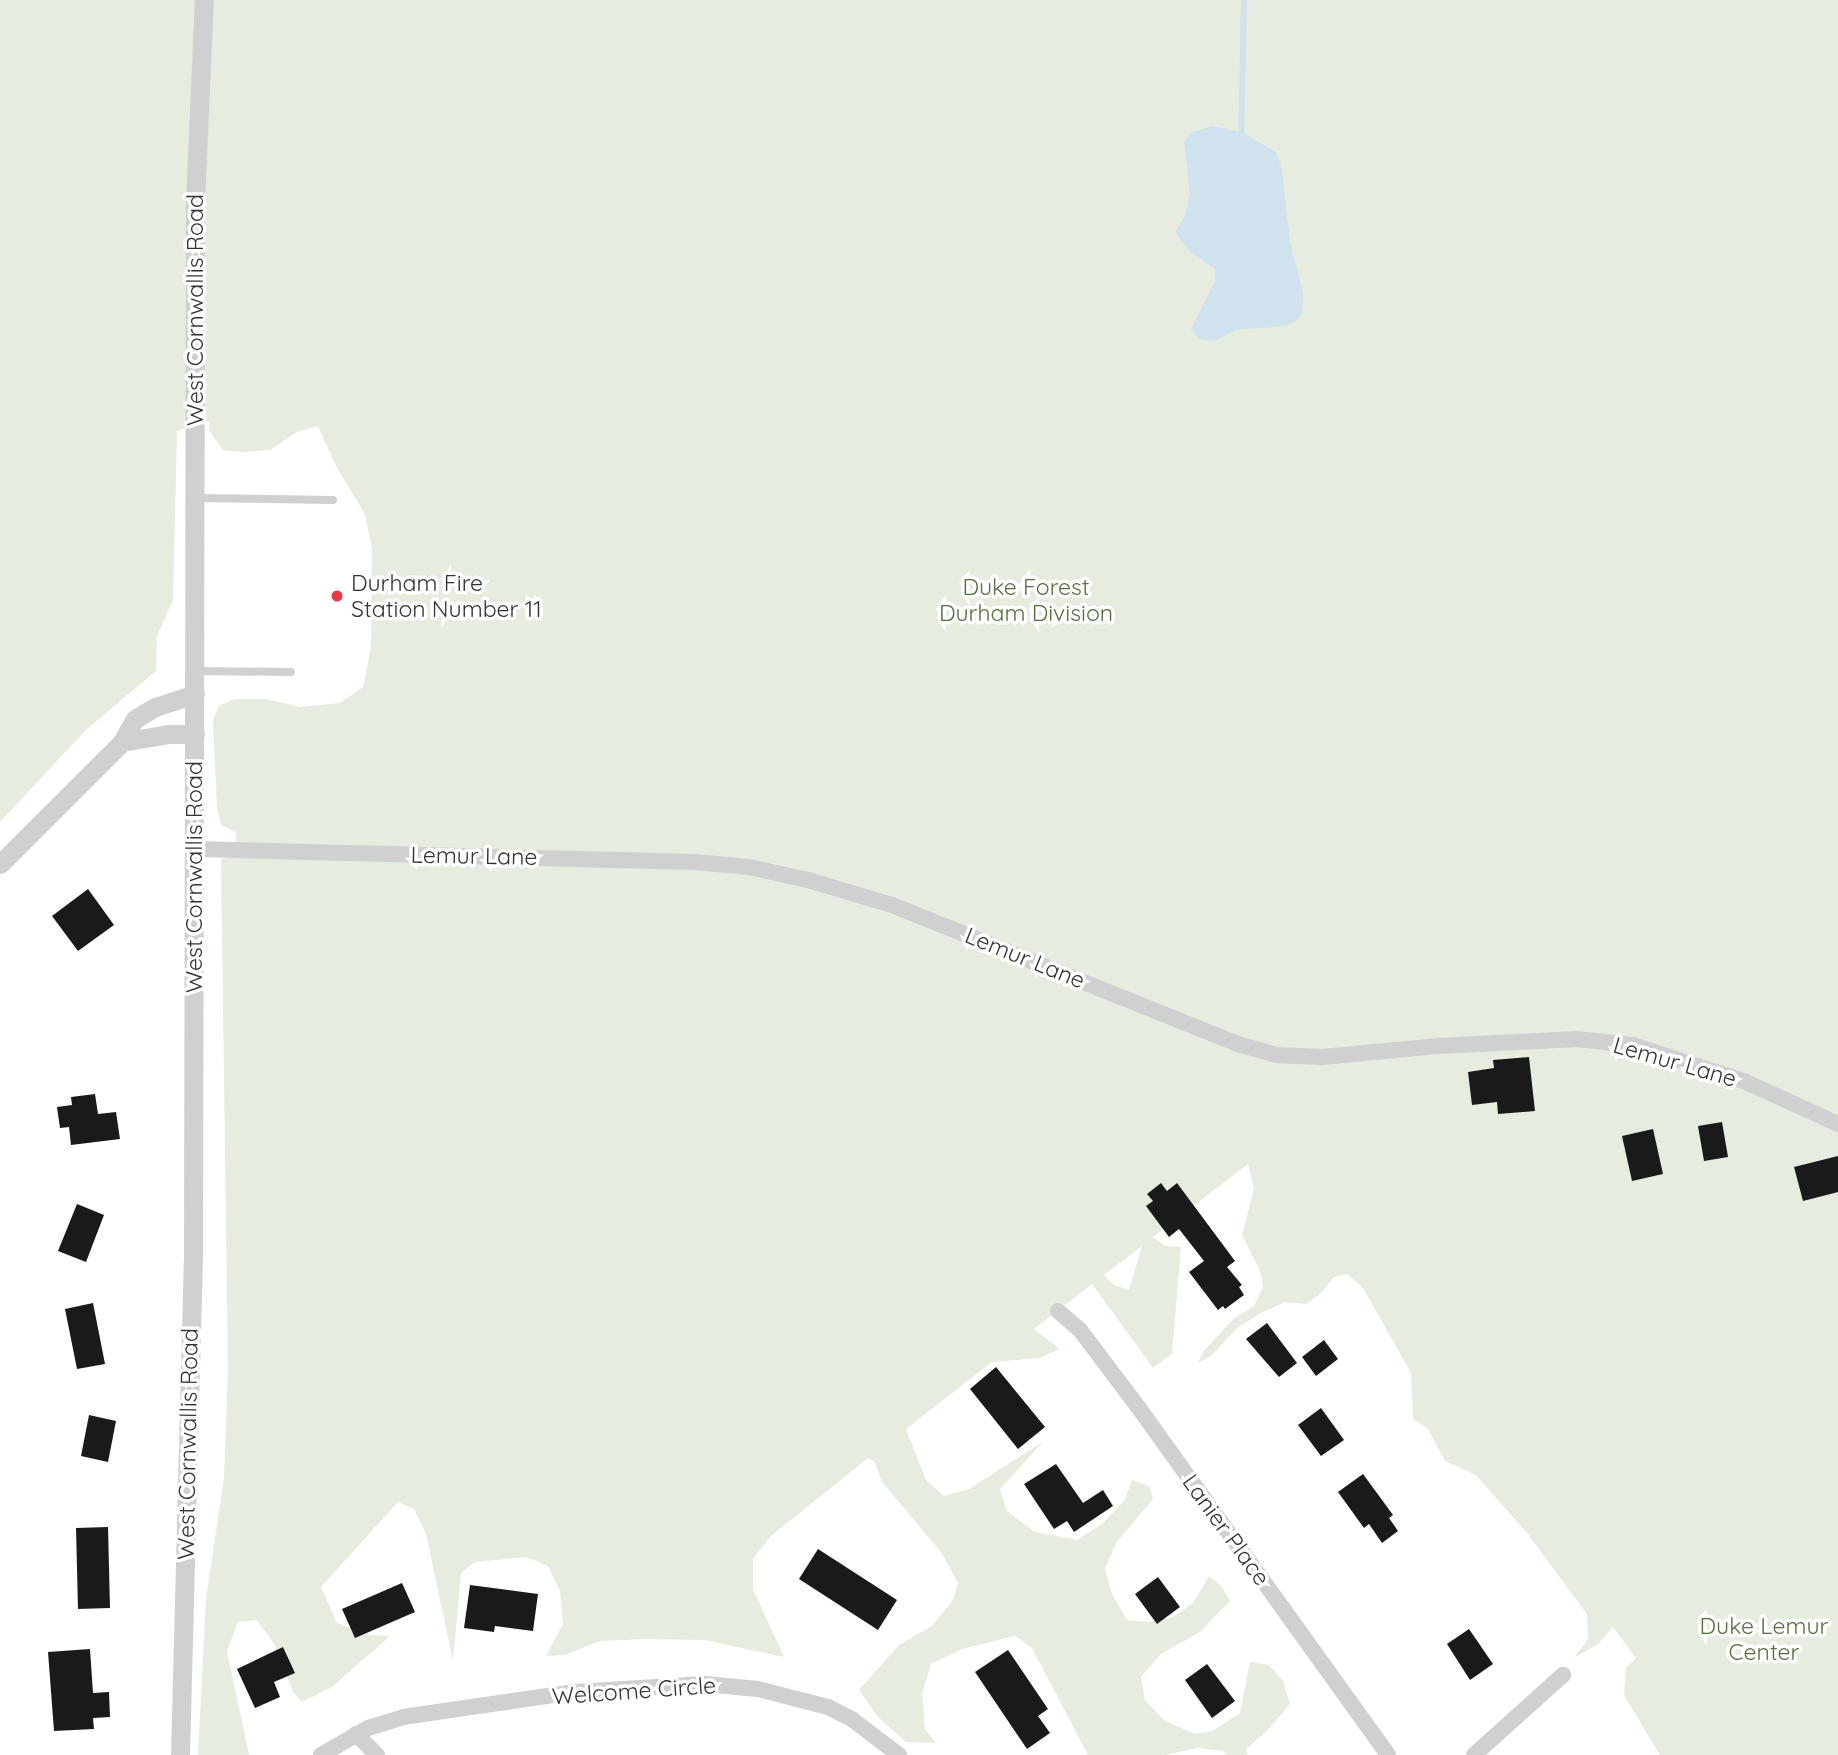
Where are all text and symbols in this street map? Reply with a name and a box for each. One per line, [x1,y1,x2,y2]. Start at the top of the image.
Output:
street label: West Cornwallis Road [181,194,209,426]
place label: Durham Fire Station Number 11 [351,569,542,623]
park label: Duke Forest Durham Division [939,573,1113,627]
marker: Durham Fire Station Number 11 [329,588,345,604]
street label: West Cornwallis Road [180,761,208,993]
street label: Lemur Lane [410,841,538,871]
street label: Lemur Lane [961,921,1089,995]
street label: Lemur Lane [1610,1031,1740,1093]
street label: West Cornwallis Road [172,1328,204,1560]
street label: Lanier Place [1177,1469,1275,1591]
park label: Duke Lemur Center [1700,1612,1828,1666]
street label: Welcome Circle [551,1672,717,1710]

